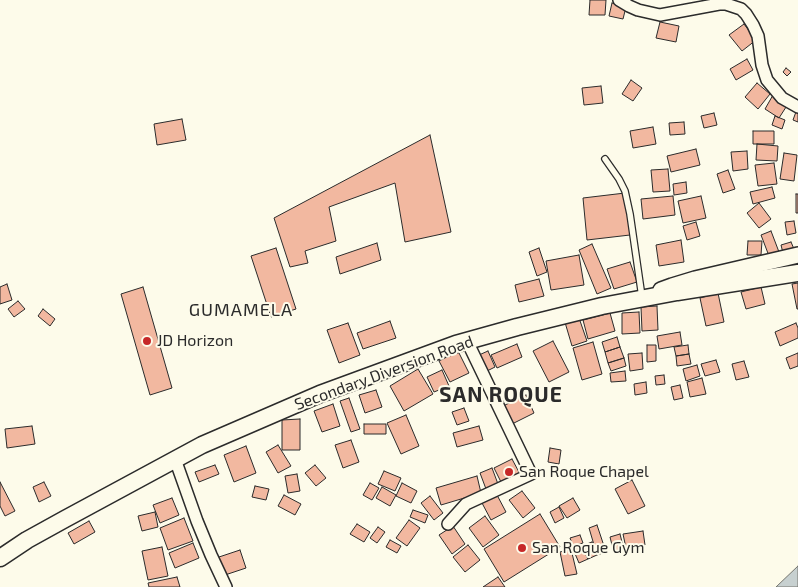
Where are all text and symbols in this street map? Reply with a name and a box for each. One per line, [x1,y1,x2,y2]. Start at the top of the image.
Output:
district label: GUMAMELA [188,299,294,321]
place label: JD Horizon [157,331,233,351]
street label: Secondary Diversion Road [292,332,476,414]
marker: JD Horizon [141,335,153,347]
district label: SAN ROQUE [438,382,564,408]
place label: San Roque Chapel [519,462,649,482]
marker: San Roque Chapel [503,466,515,478]
place label: San Roque Gym [532,538,644,558]
marker: San Roque Gym [516,542,528,554]

